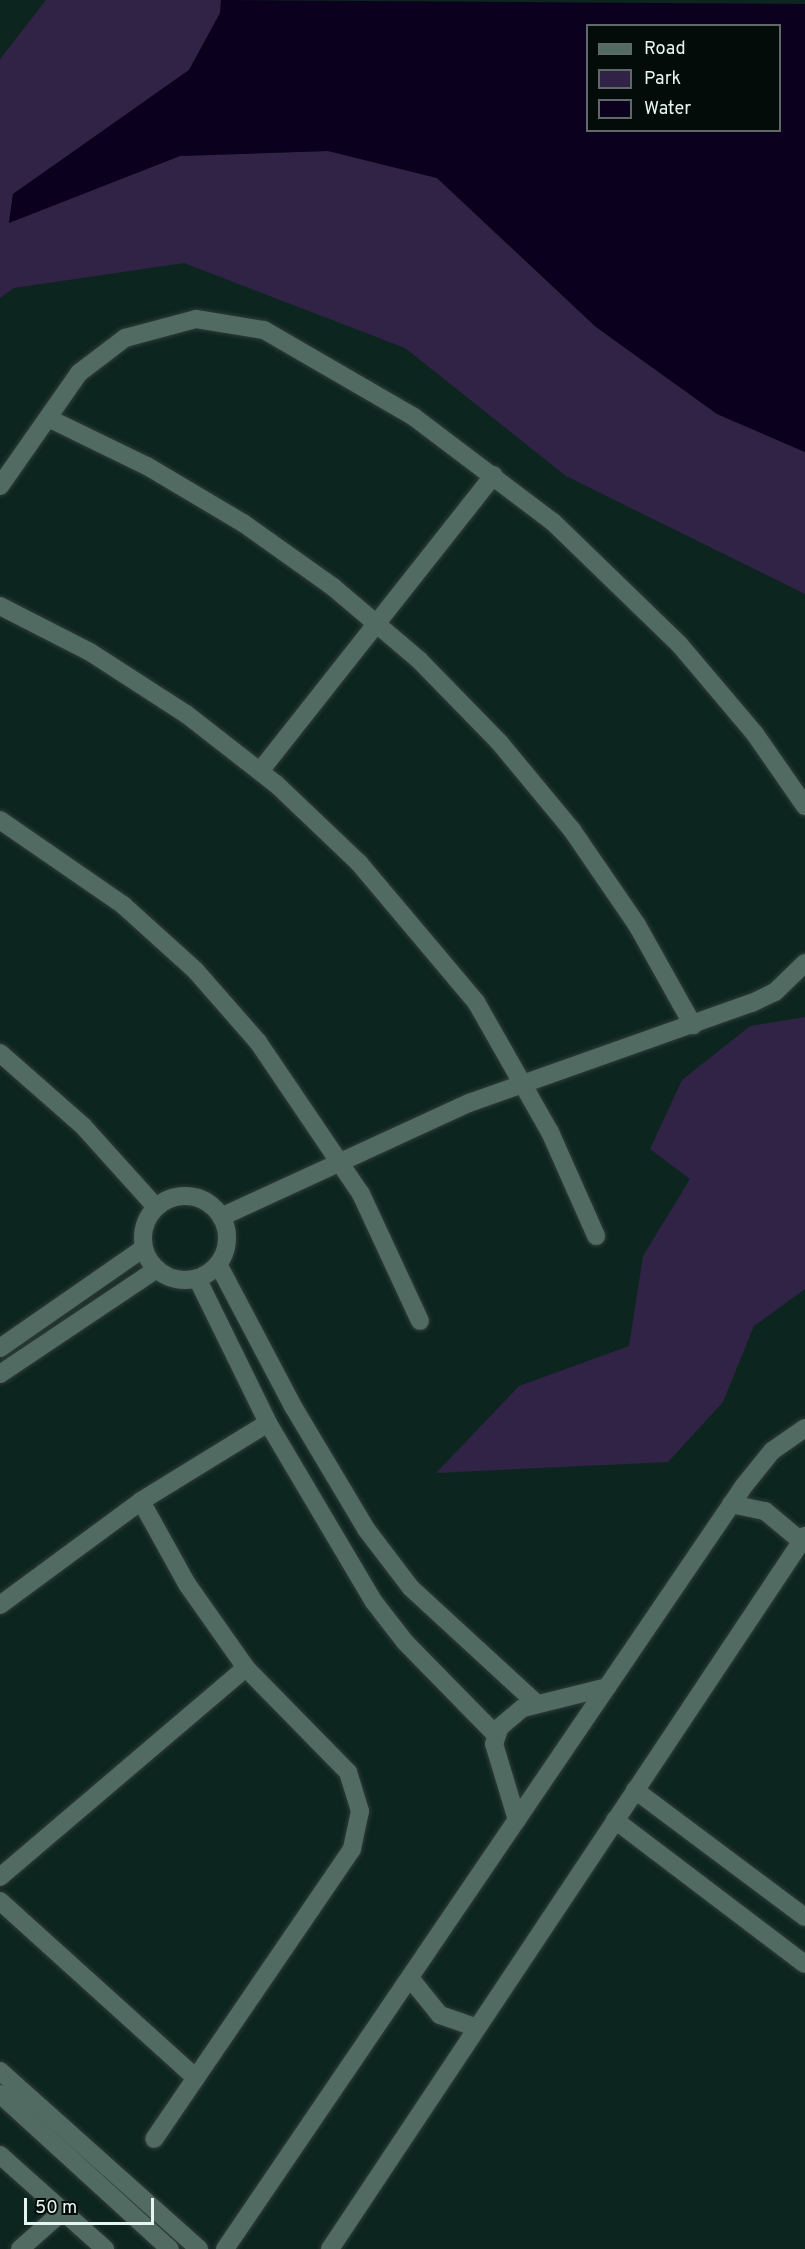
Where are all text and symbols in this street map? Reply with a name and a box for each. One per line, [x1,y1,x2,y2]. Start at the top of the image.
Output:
legend [586,24,781,132]
text: Road [644,38,686,61]
text: Park [644,68,681,91]
text: Water [644,98,691,121]
scale bar [27,2186,158,2224]
text: 50 m [35,2197,77,2220]

